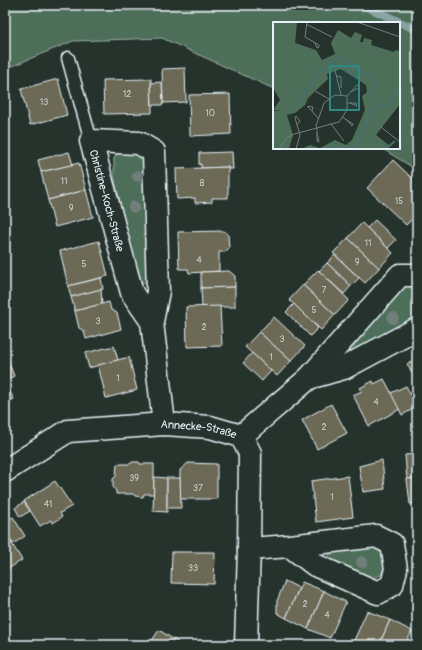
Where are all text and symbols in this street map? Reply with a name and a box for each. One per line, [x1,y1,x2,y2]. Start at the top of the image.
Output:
inset map [273,22,400,149]
house number: 12 [123,89,131,100]
house number: 13 [40,97,48,108]
house number: 10 [205,108,215,119]
street label: Christine-Koch-Straße [87,148,127,254]
house number: 11 [60,176,68,187]
house number: 8 [200,178,205,189]
house number: 15 [395,196,403,207]
house number: 9 [69,203,74,214]
house number: 11 [364,238,372,249]
house number: 4 [196,255,202,266]
house number: 9 [355,257,360,268]
house number: 5 [82,259,87,270]
house number: 7 [322,285,327,296]
house number: 5 [312,305,317,316]
house number: 3 [95,316,101,327]
house number: 2 [201,322,207,333]
house number: 3 [279,334,285,345]
house number: 1 [269,352,273,363]
house number: 1 [116,373,120,384]
house number: 4 [373,397,379,408]
street label: Annecke-Straße [160,417,239,441]
house number: 2 [321,422,327,433]
house number: 39 [129,473,139,484]
house number: 37 [193,483,203,494]
house number: 1 [330,492,334,503]
house number: 41 [44,499,52,510]
house number: 33 [188,563,198,574]
house number: 2 [302,599,308,610]
house number: 4 [324,610,330,621]

